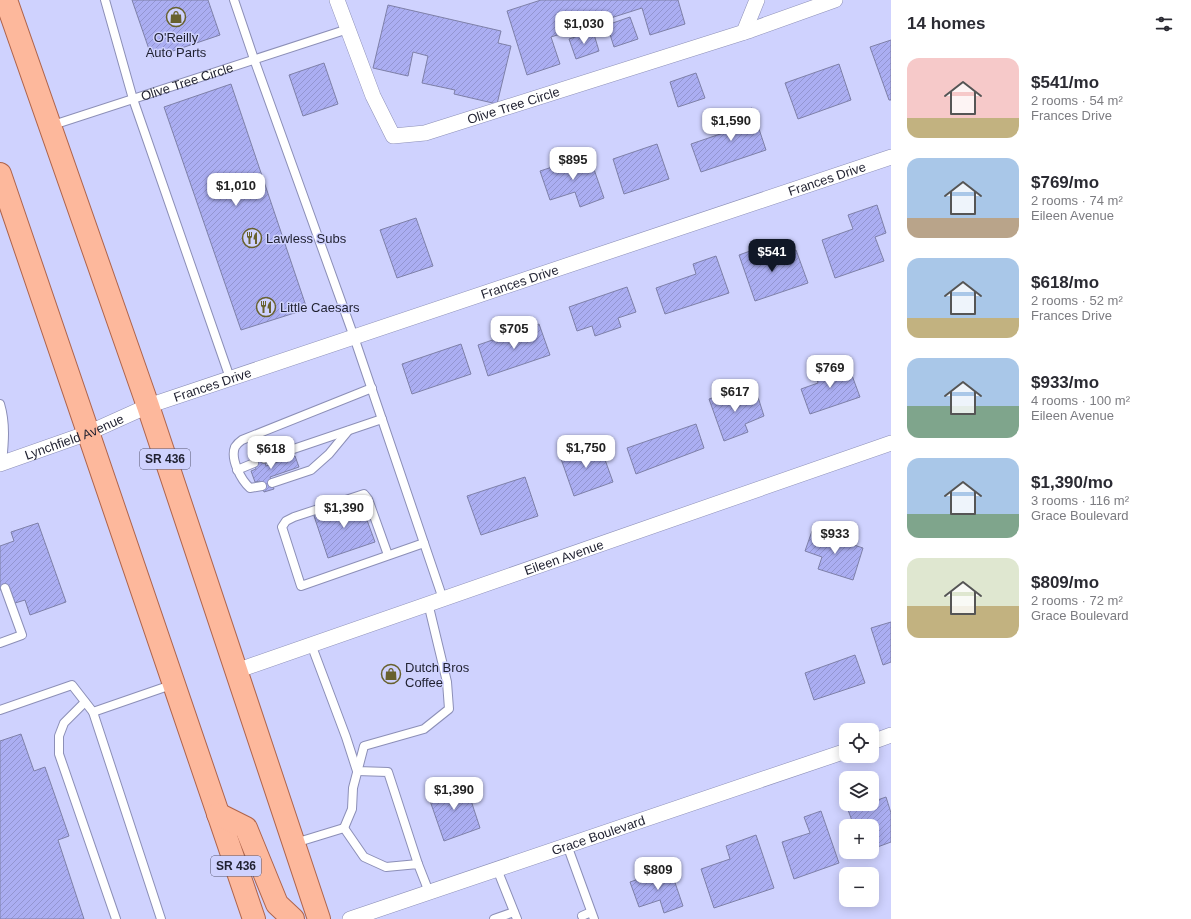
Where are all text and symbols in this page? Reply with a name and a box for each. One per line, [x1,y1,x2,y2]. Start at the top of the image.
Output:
shop icon: O'Reilly Auto Parts [165,6,187,28]
pin: $1,030 [551,11,617,45]
icon: filters [1153,13,1175,35]
text: 14 homes [907,14,985,33]
text: $1,030 [564,16,604,31]
place label: O'Reilly Auto Parts [146,30,207,60]
street label: Olive Tree Circle [139,60,235,104]
text: $541/mo [1031,73,1099,92]
icon: home [939,74,987,122]
street label: Olive Tree Circle [465,84,562,127]
text: 2 rooms · 54 m² [1031,93,1123,108]
pin: $1,590 [698,108,764,142]
text: Frances Drive [1031,108,1112,123]
text: $1,590 [711,113,751,128]
pin: $895 [549,147,597,181]
text: $895 [559,152,587,167]
street label: Frances Drive [786,159,868,199]
pin: $1,010 [203,173,269,207]
text: $769/mo [1031,173,1099,192]
icon: home [939,174,987,222]
text: $1,010 [216,178,256,193]
text: 2 rooms · 74 m² [1031,193,1123,208]
text: Eileen Avenue [1031,208,1114,223]
restaurant icon: Lawless Subs [241,227,263,249]
place label: Lawless Subs [266,231,347,246]
pin: $541 [748,239,796,273]
text: $541 [758,244,786,259]
street label: Frances Drive [479,262,561,302]
text: $618/mo [1031,273,1099,292]
icon: home [939,274,987,322]
text: 2 rooms · 52 m² [1031,293,1123,308]
restaurant icon: Little Caesars [255,296,277,318]
place label: Little Caesars [280,300,360,315]
text: Frances Drive [1031,308,1112,323]
pin: $705 [490,316,538,350]
text: $705 [500,321,528,336]
pin: $769 [806,355,854,389]
text: $769 [816,360,844,375]
street label: Frances Drive [172,365,253,405]
text: $933/mo [1031,373,1099,392]
icon: home [939,374,987,422]
pin: $617 [711,379,759,413]
text: $617 [721,384,749,399]
text: 4 rooms · 100 m² [1031,393,1130,408]
text: Eileen Avenue [1031,408,1114,423]
street label: Lynchfield Avenue [23,411,126,463]
pin: $1,750 [553,435,619,469]
pin: $618 [247,436,295,470]
text: $1,750 [566,440,606,455]
text: $618 [257,441,285,456]
road number: SR 436 [140,449,190,469]
text: $1,390/mo [1031,473,1113,492]
icon: home [939,474,987,522]
text: 3 rooms · 116 m² [1031,493,1129,508]
pin: $1,390 [311,495,377,529]
text: $1,390 [324,500,364,515]
text: Grace Boulevard [1031,508,1129,523]
pin: $933 [811,521,859,555]
text: $933 [821,526,849,541]
street label: Eileen Avenue [522,537,606,578]
text: $809/mo [1031,573,1099,592]
icon: home [939,574,987,622]
text: 2 rooms · 72 m² [1031,593,1123,608]
text: Grace Boulevard [1031,608,1129,623]
place label: Dutch Bros Coffee [405,660,470,690]
shop icon: Dutch Bros Coffee [380,663,402,685]
map controls [839,723,879,907]
button: locate [839,723,879,763]
button: layers [839,771,879,811]
pin: $1,390 [421,777,487,811]
text: $1,390 [434,782,474,797]
street label: Grace Boulevard [550,813,647,858]
button: + [839,819,879,859]
road number: SR 436 [211,856,261,876]
pin: $809 [634,857,682,891]
text: $809 [644,862,672,877]
button: − [839,867,879,907]

